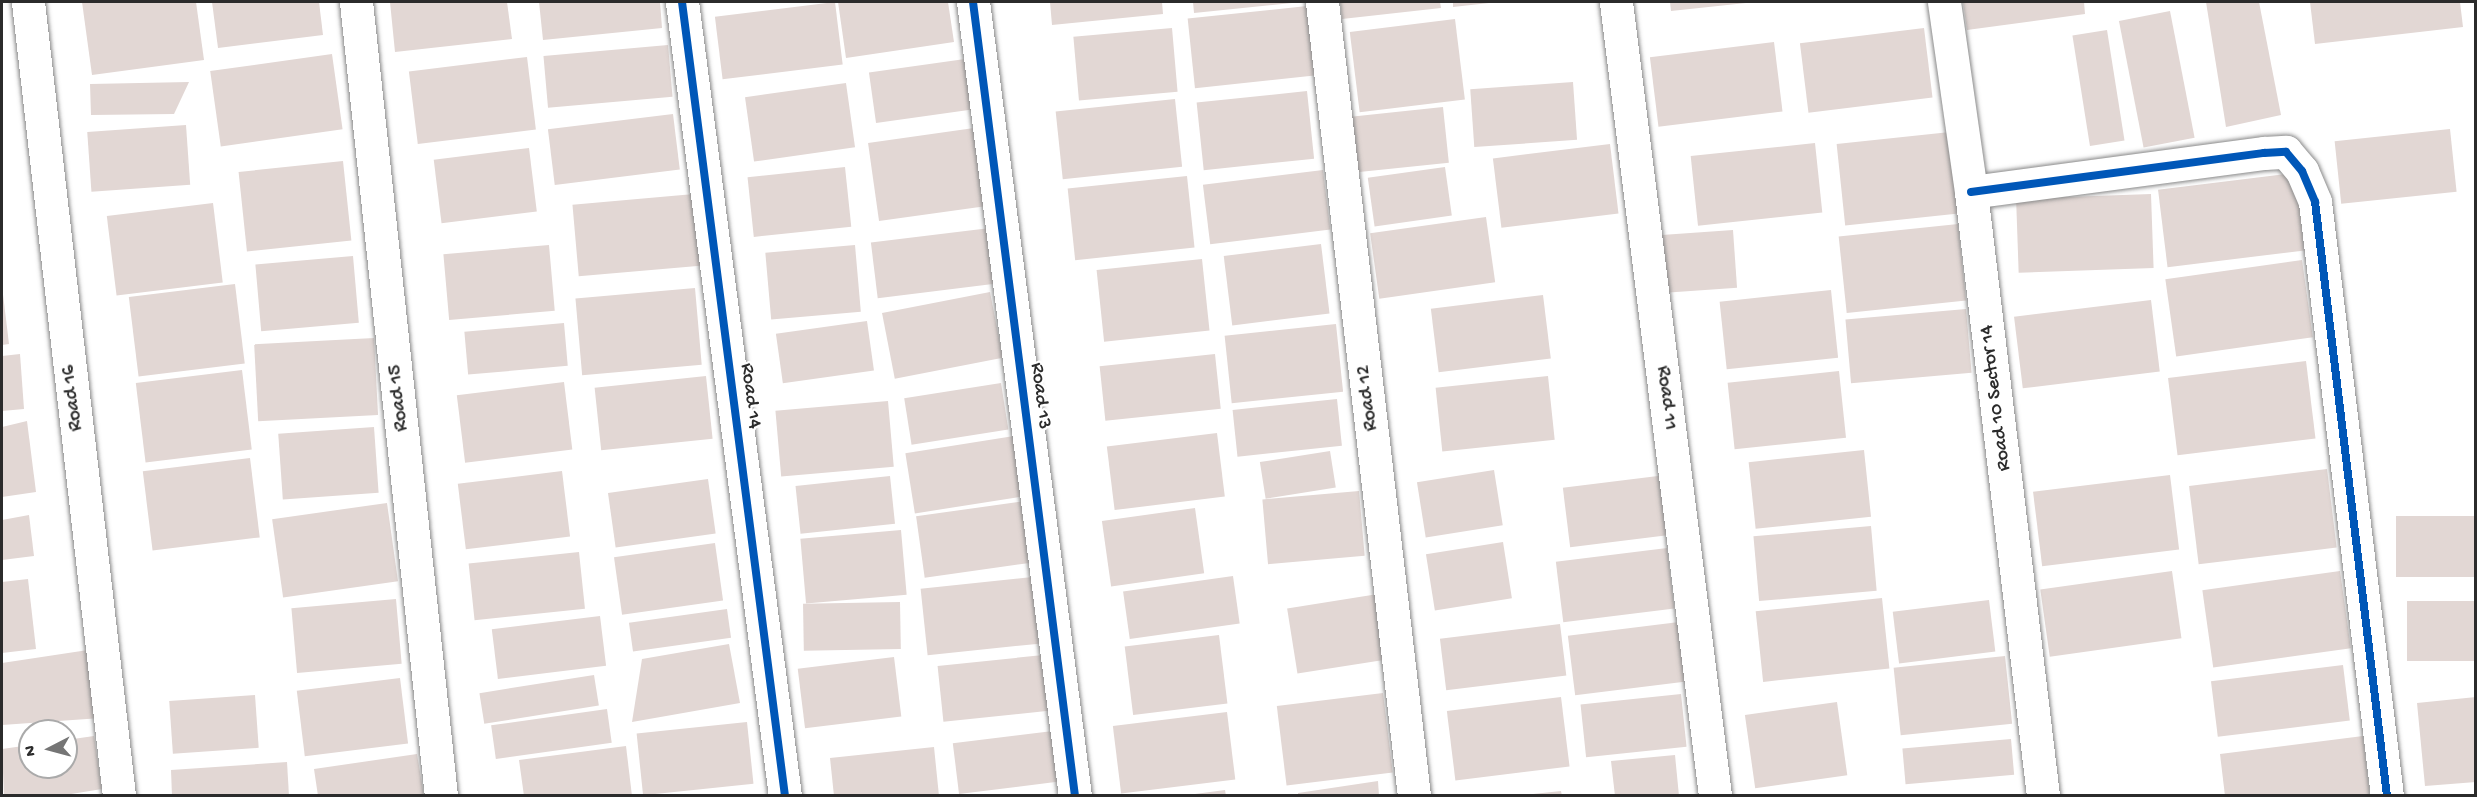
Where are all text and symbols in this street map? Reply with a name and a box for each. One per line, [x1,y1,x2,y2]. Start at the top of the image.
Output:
street label: Road 10 Sector 14 [1975,324,2017,472]
street label: Road 13 [1024,361,1056,431]
street label: Road 14 [734,362,766,430]
street label: Road 16 [57,363,89,433]
street label: Road 15 [384,363,414,433]
street label: Road 12 [1352,364,1384,432]
street label: Road 11 [1650,364,1682,432]
north arrow [18,719,78,779]
text: N [22,745,42,757]

